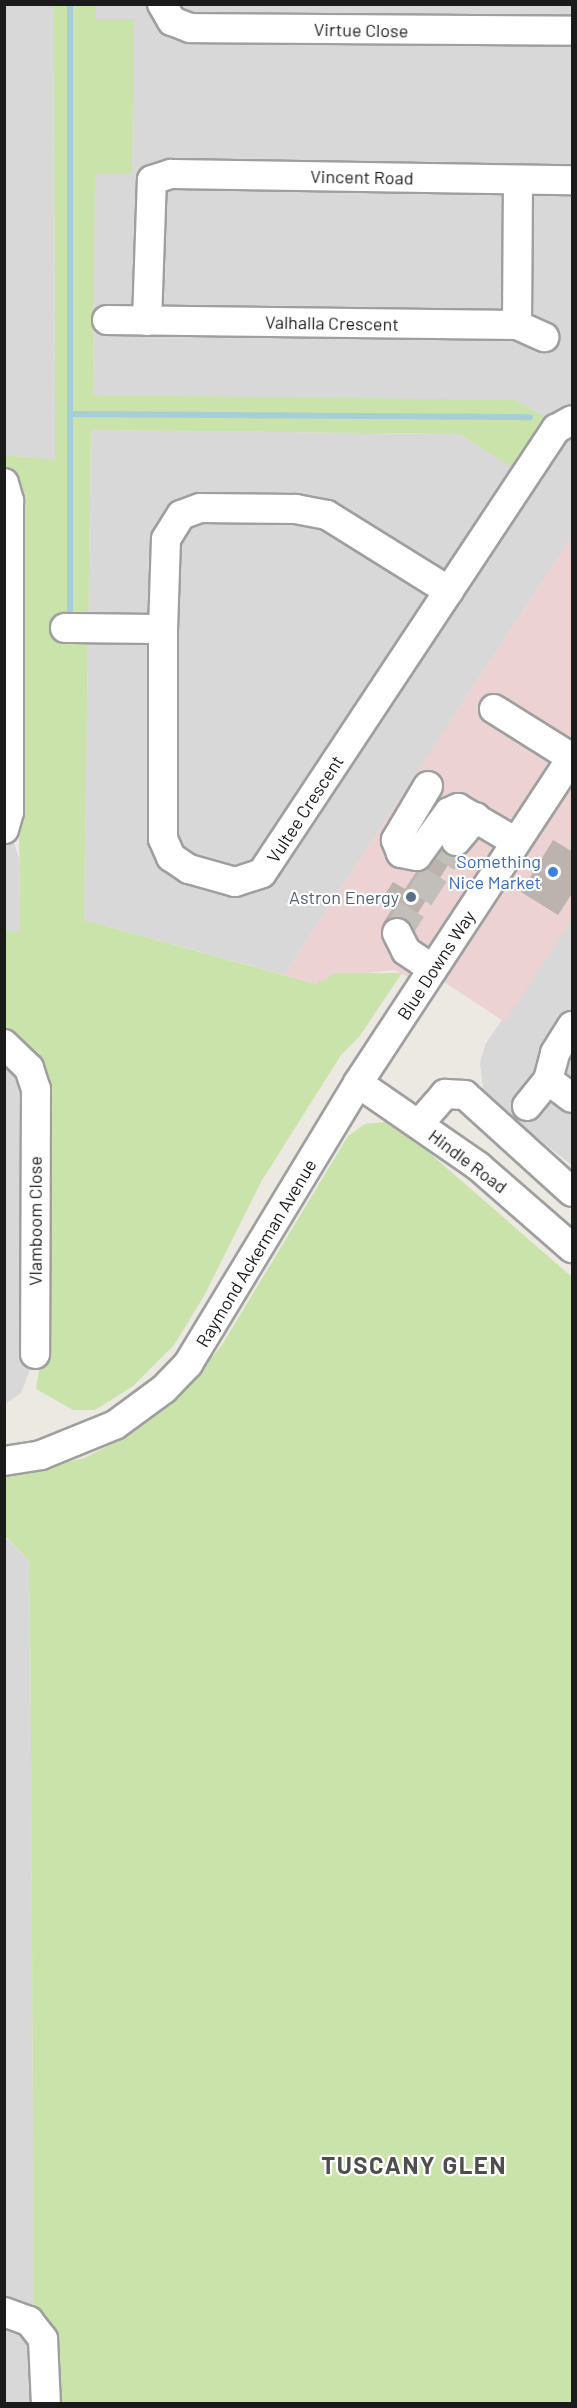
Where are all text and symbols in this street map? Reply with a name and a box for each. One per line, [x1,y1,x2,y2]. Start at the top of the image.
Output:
street label: Virtue Close [314,18,408,42]
street label: Vincent Road [310,165,414,189]
street label: Valhalla Crescent [265,311,399,335]
street label: Vultee Crescent [262,751,348,867]
place label: Something Nice Market [448,851,541,894]
marker: Something Nice Market [546,865,560,879]
place label: Astron Energy [289,886,399,908]
marker: Astron Energy [404,890,418,904]
street label: Blue Downs Way [393,906,479,1024]
street label: Hindle Road [424,1124,512,1198]
street label: Raymond Ackerman Avenue [191,1155,321,1351]
street label: Vlamboom Close [24,1156,46,1286]
district label: TUSCANY GLEN [321,2151,507,2179]

